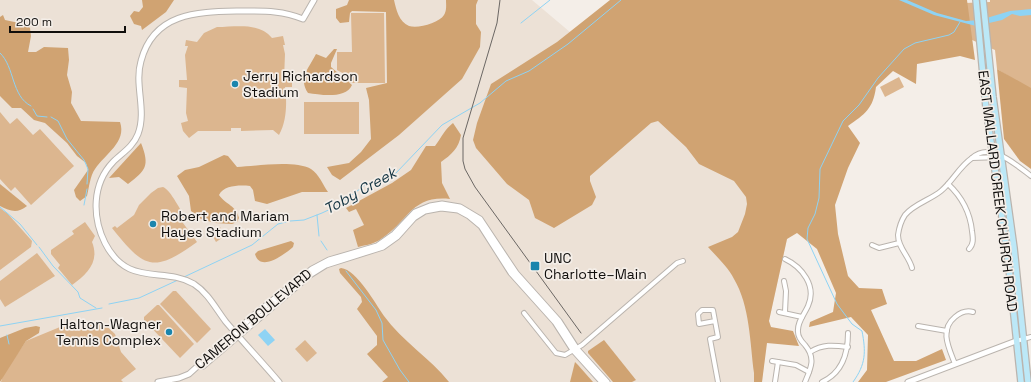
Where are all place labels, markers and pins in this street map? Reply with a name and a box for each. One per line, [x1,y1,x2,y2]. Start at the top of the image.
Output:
place label: Jerry Richardson Stadium [243,67,358,101]
marker: Jerry Richardson Stadium [230,79,240,89]
place label: Robert and Mariam Hayes Stadium [161,207,289,241]
marker: Robert and Mariam Hayes Stadium [148,219,158,229]
place label: UNC Charlotte–Main [544,249,647,283]
marker: UNC Charlotte–Main [529,260,541,272]
place label: Halton-Wagner Tennis Complex [56,315,161,349]
marker: Halton-Wagner Tennis Complex [164,327,174,337]

